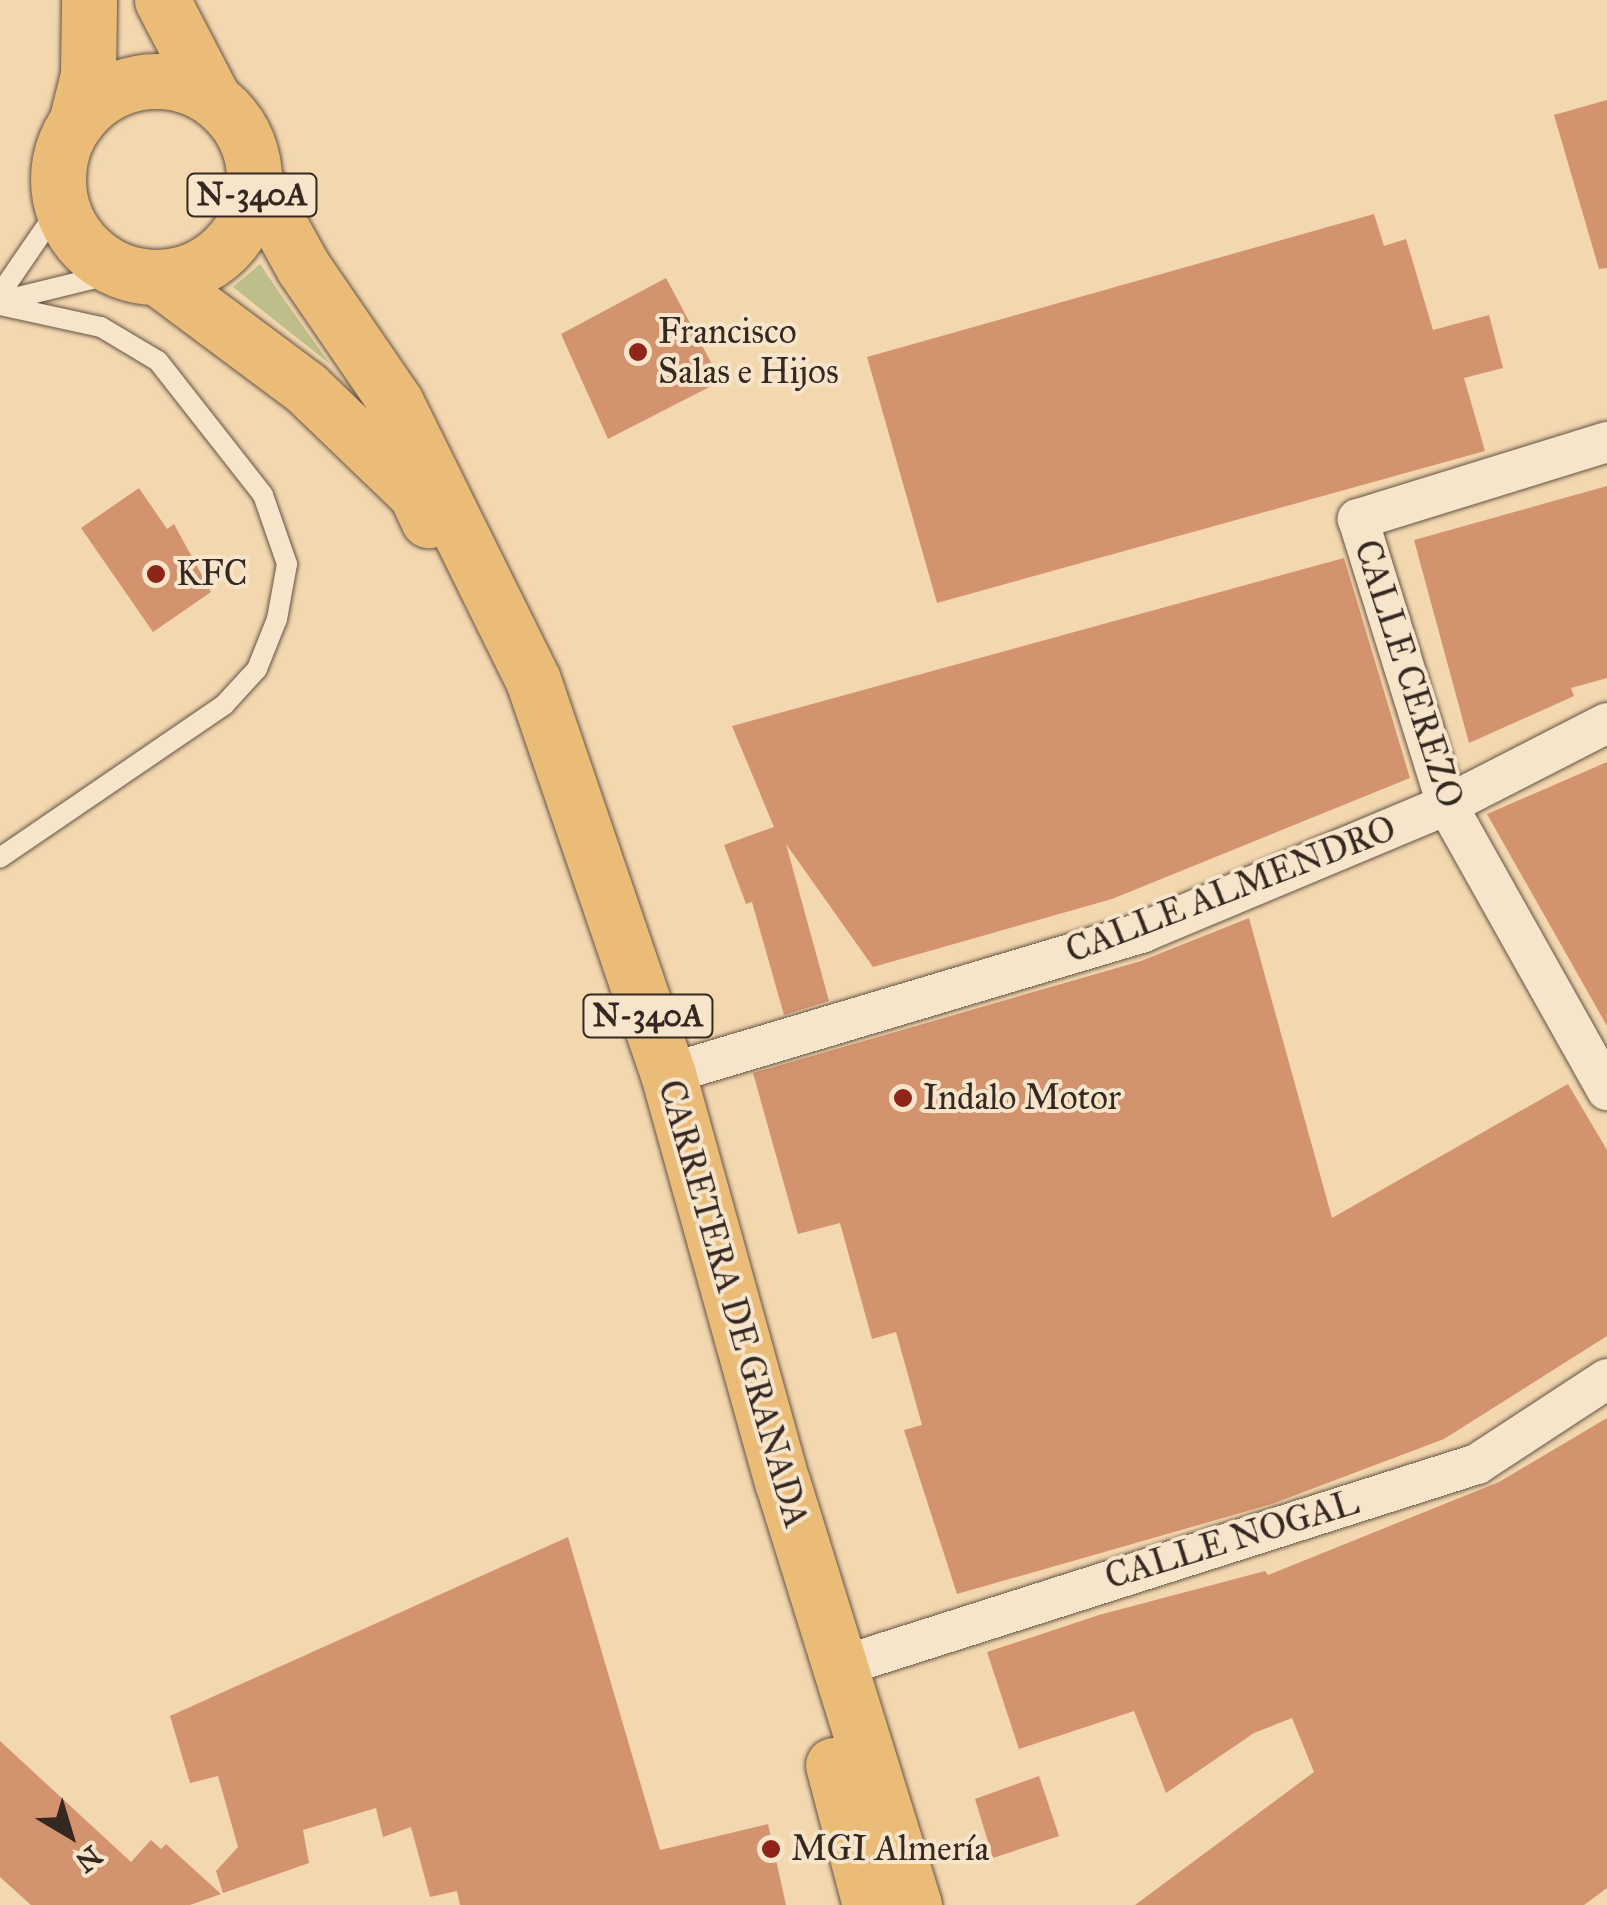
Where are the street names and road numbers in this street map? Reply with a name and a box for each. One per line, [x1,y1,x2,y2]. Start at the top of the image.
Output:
road number: N-340A [184,168,320,222]
street label: CALLE CEREZO [1345,535,1471,813]
street label: CALLE ALMENDRO [1060,808,1402,972]
road number: N-340A [580,989,716,1043]
street label: CARRETERA DE GRANADA [649,1075,817,1533]
street label: CALLE NOGAL [1100,1482,1364,1598]

